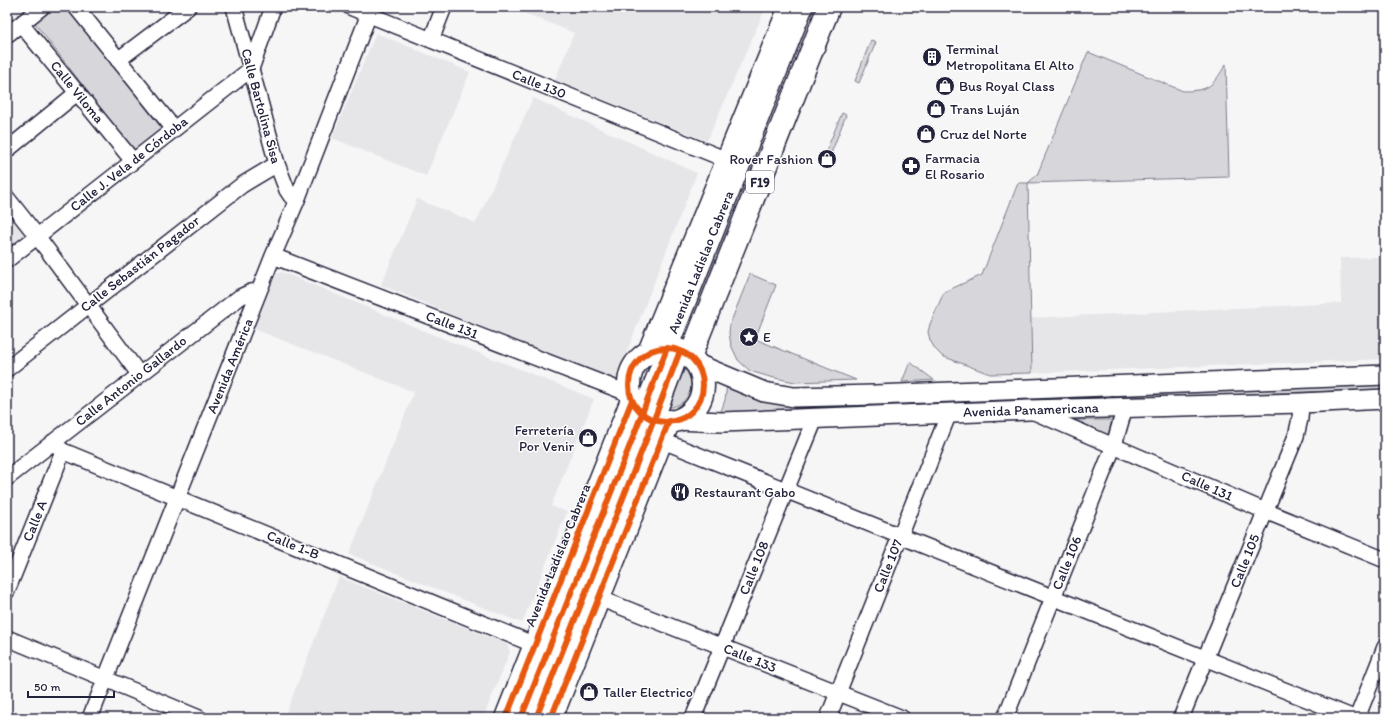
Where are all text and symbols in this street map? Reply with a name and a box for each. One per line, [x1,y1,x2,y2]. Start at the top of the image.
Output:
place label: Terminal Metropolitana El Alto [946,41,1074,74]
building icon: Terminal Metropolitana El Alto [921,46,943,68]
street label: Calle Bartolina Sisa [237,47,285,166]
street label: Calle Viloma [47,57,107,127]
street label: Calle 130 [509,65,569,103]
shop icon: Bus Royal Class [934,75,956,97]
place label: Bus Royal Class [959,78,1055,95]
shop icon: Trans Luján [925,98,947,120]
place label: Trans Luján [950,101,1020,118]
street label: Calle J. Vela de Córdoba [67,112,192,215]
shop icon: Cruz del Norte [915,123,937,145]
place label: Cruz del Norte [940,126,1027,143]
shop icon: Rover Fashion [816,148,838,170]
place label: Farmacia El Rosario [925,150,985,183]
place label: Rover Fashion [729,151,814,168]
pharmacy icon: Farmacia El Rosario [900,155,922,177]
road number: F19 [746,171,774,193]
street label: Avenida Ladislao Cabrera [665,187,738,336]
street label: Calle Sebastián Pagador [77,212,203,316]
street label: Calle 131 [423,307,481,343]
street label: Avenida América [203,316,257,416]
place icon: E [738,326,760,348]
place label: E [763,329,771,346]
street label: Calle Antonio Gallardo [72,332,190,430]
street label: Avenida Panamericana [963,399,1100,421]
place label: Ferretería Por Venir [515,422,575,455]
shop icon: Ferretería Por Venir [577,427,599,449]
street label: Calle 131 [1179,467,1236,505]
street label: Avenida Ladislao Cabrera [522,480,595,629]
restaurant icon: Restaurant Gabo [669,481,691,503]
place label: Restaurant Gabo [694,484,795,501]
street label: Calle A [19,498,51,544]
street label: Calle 1-B [264,527,322,563]
street label: Calle 105 [1227,532,1263,590]
street label: Calle 106 [1049,534,1085,592]
street label: Calle 107 [870,537,906,595]
street label: Calle 108 [735,538,773,598]
street label: Calle 133 [721,640,779,676]
scale bar [28,673,114,699]
text: 50 m [34,680,60,694]
shop icon: Taller Electrico [578,681,600,703]
place label: Taller Electrico [603,684,693,701]

